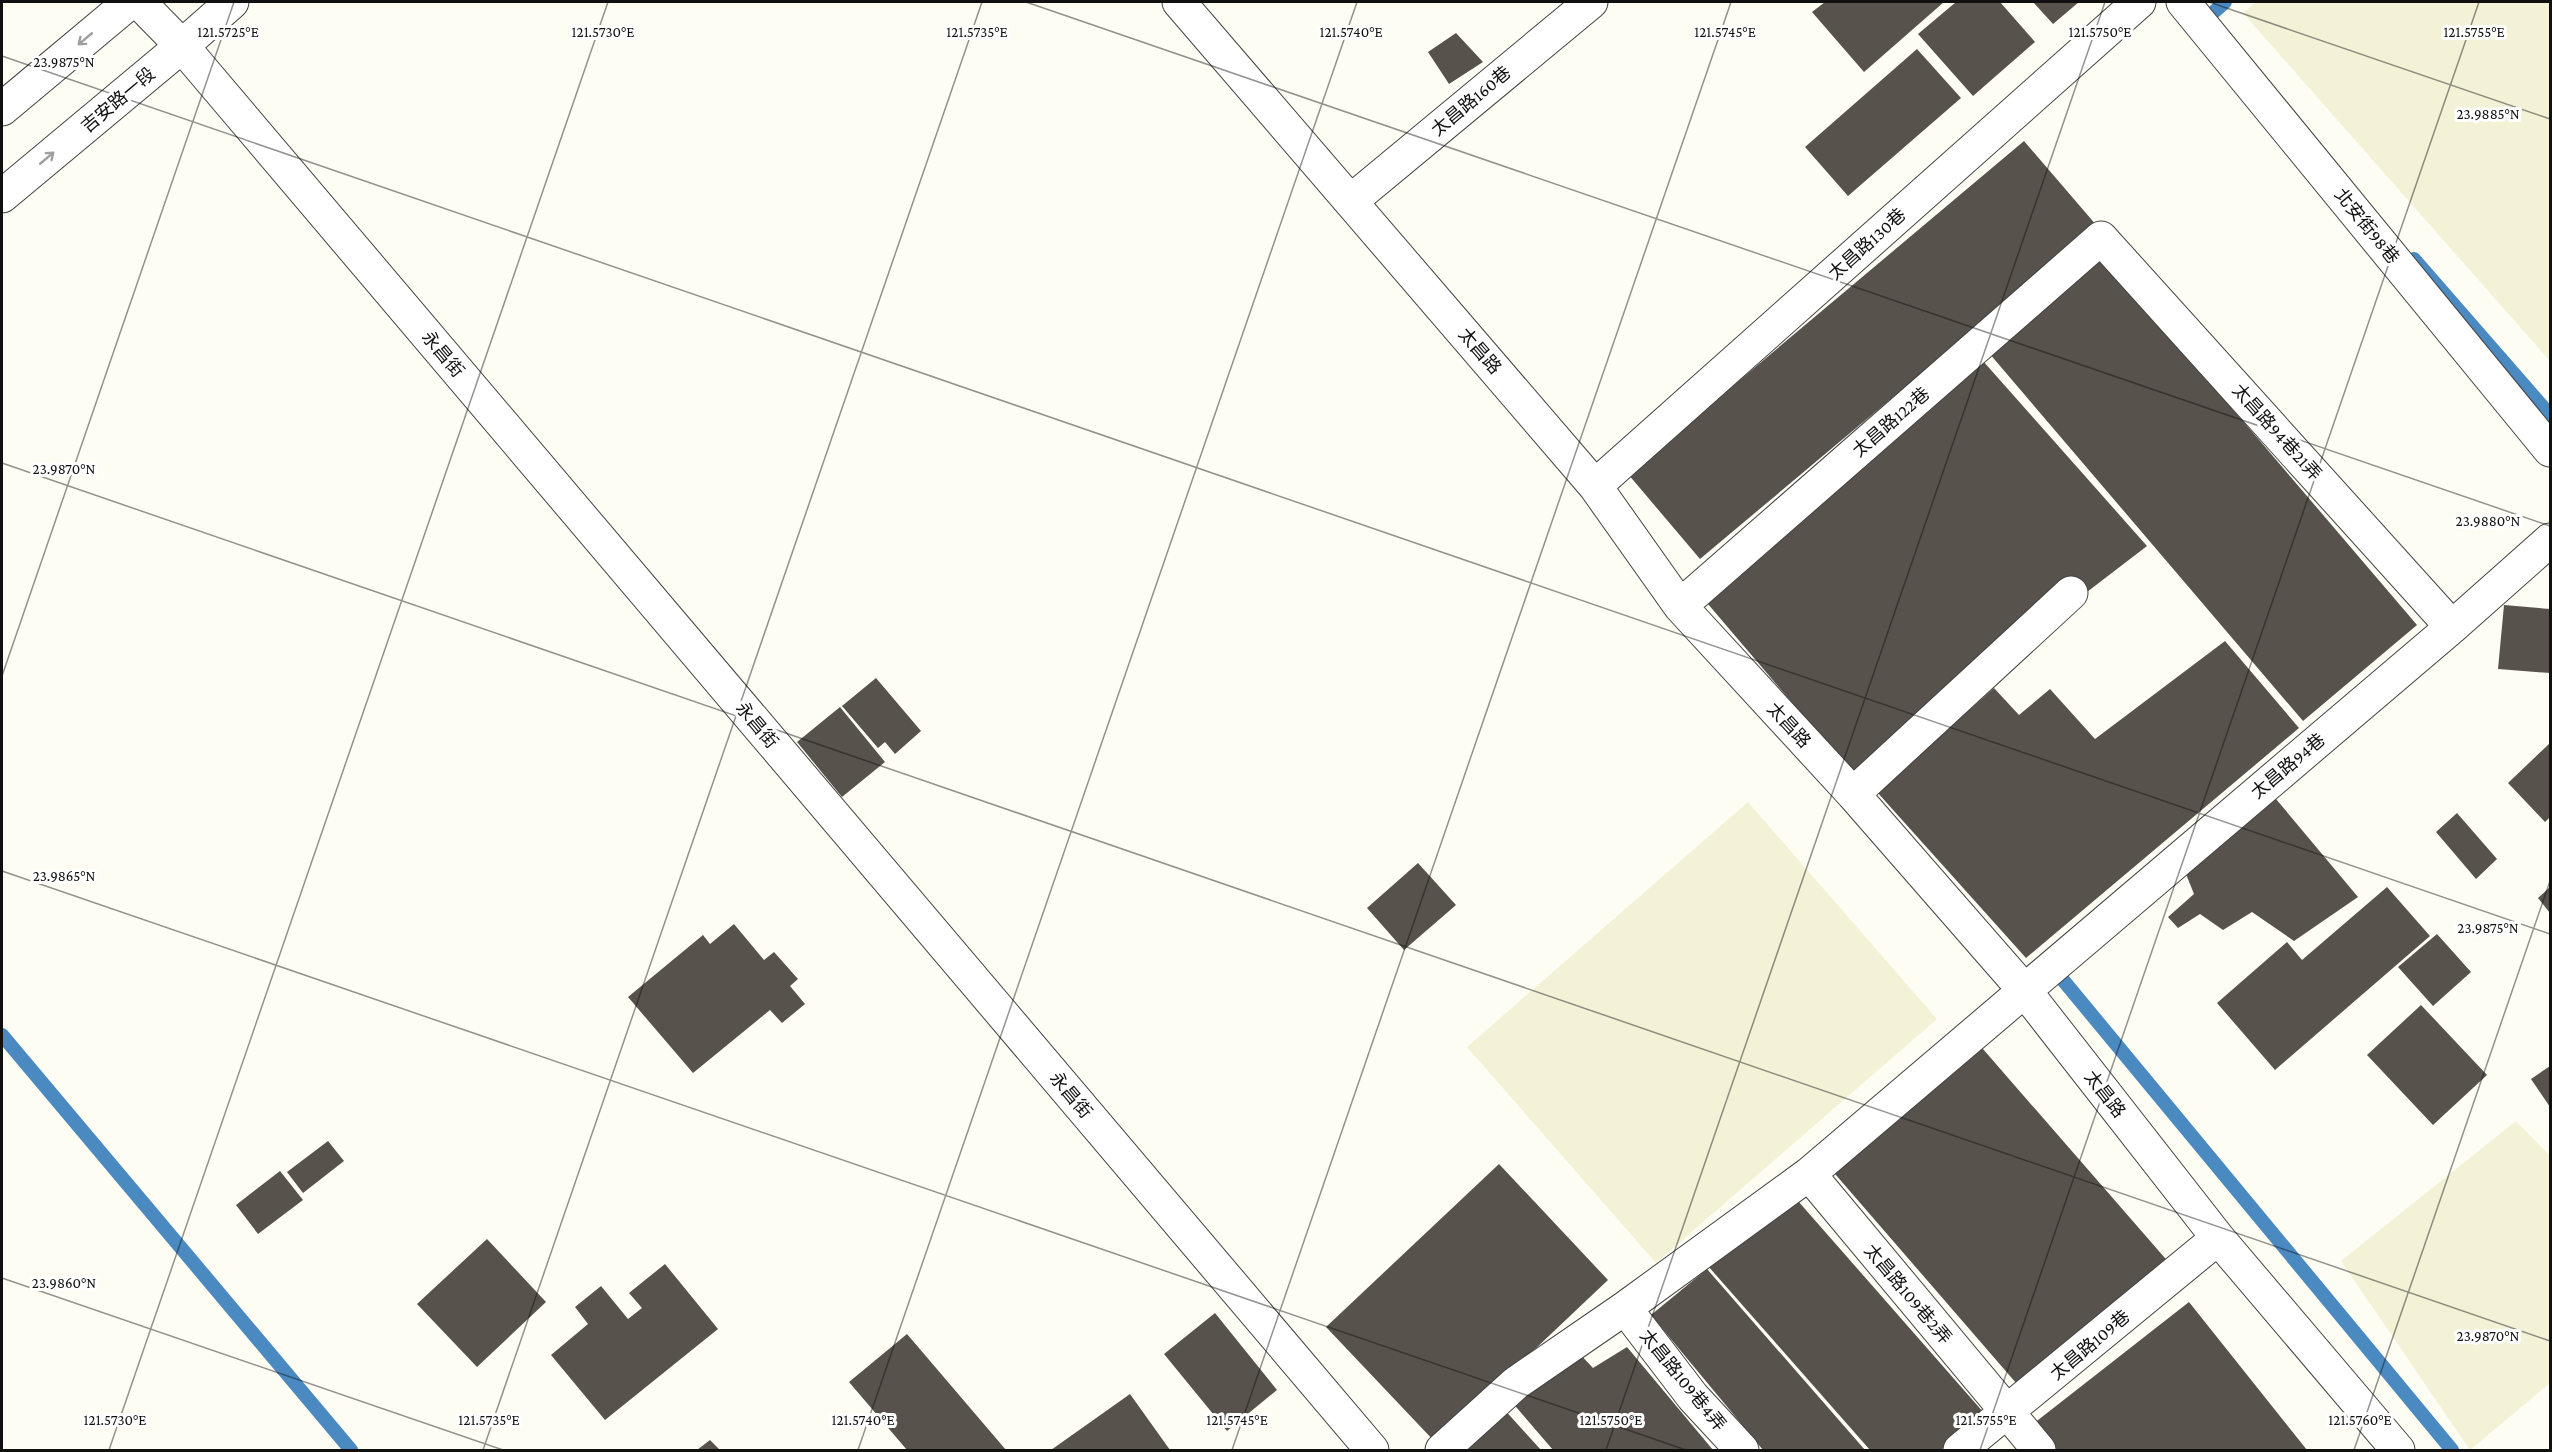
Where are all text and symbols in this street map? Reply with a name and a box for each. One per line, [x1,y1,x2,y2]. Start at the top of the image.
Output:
text: 121.5725°E [197,24,259,40]
text: 121.5730°E [572,24,634,40]
text: 121.5735°E [946,24,1008,40]
text: 121.5740°E [1319,24,1383,40]
text: 121.5745°E [1694,24,1756,40]
text: 121.5750°E [2069,24,2131,40]
text: 121.5755°E [2443,24,2505,40]
one-way arrow [78,32,93,46]
text: 23.9875°N [33,54,95,70]
street label: 太昌路160巷 [1427,62,1515,140]
street label: 吉安路一段 [77,63,159,137]
text: 23.9885°N [2456,106,2520,122]
one-way arrow [38,152,54,165]
street label: 北安街98巷 [2331,184,2403,268]
street label: 太昌路130巷 [1824,204,1910,284]
street label: 太昌路 [1455,324,1505,378]
street label: 永昌街 [418,327,468,381]
street label: 太昌路94巷21弄 [2229,380,2325,484]
street label: 太昌路122巷 [1849,383,1933,461]
text: 23.9870°N [33,461,96,477]
text: 23.9880°N [2456,513,2521,529]
street label: 永昌街 [732,698,782,752]
street label: 太昌路 [1763,698,1815,752]
street label: 太昌路94巷 [2247,729,2329,803]
text: 23.9865°N [33,868,95,884]
text: 23.9875°N [2457,920,2519,936]
street label: 太昌路 [2080,1067,2130,1121]
street label: 永昌街 [1046,1068,1096,1122]
street label: 太昌路109巷2弄 [1861,1240,1955,1348]
text: 23.9860°N [32,1275,96,1291]
street label: 太昌路109巷 [2046,1306,2134,1384]
street label: 太昌路109巷4弄 [1636,1325,1730,1435]
text: 23.9870°N [2457,1328,2520,1344]
text: 121.5730°E [84,1412,146,1428]
text: 121.5735°E [458,1412,520,1428]
text: 121.5740°E [831,1412,895,1428]
text: 121.5745°E [1206,1412,1268,1428]
text: 121.5750°E [1580,1412,1642,1428]
text: 121.5755°E [1955,1412,2017,1428]
text: 121.5760°E [2328,1412,2392,1428]

